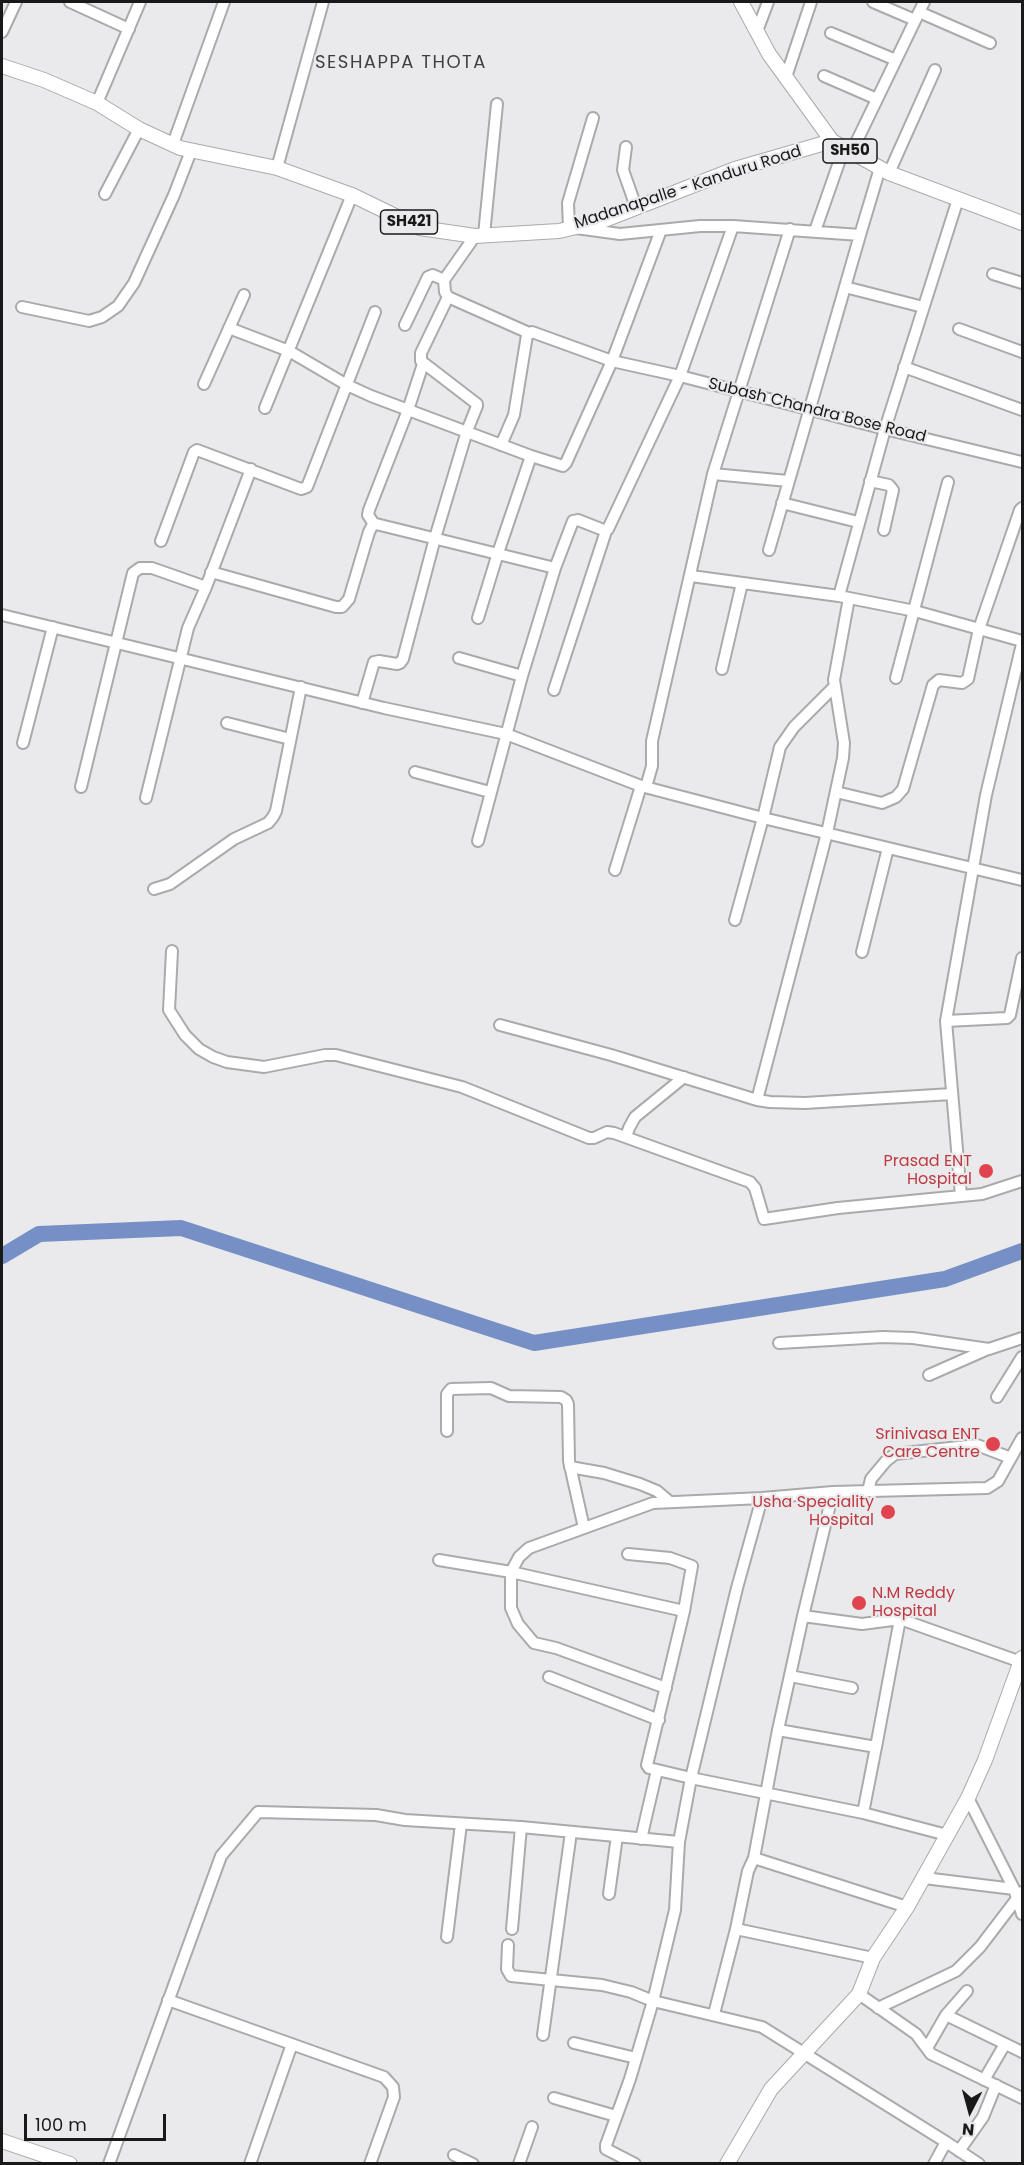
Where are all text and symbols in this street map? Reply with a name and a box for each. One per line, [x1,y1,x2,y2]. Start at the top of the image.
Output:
district label: SESHAPPA THOTA [315,52,487,74]
road number: SH50 [823,139,877,163]
street label: Madanapalle - Kanduru Road [572,142,804,234]
road number: SH421 [380,210,438,234]
street label: Subash Chandra Bose Road [706,375,928,447]
place label: Prasad ENT Hospital [884,1152,972,1190]
marker: Prasad ENT Hospital [977,1162,995,1180]
place label: Srinivasa ENT Care Centre [875,1425,980,1463]
marker: Srinivasa ENT Care Centre [984,1435,1002,1453]
place label: Usha Speciality Hospital [752,1493,874,1531]
marker: Usha Speciality Hospital [879,1503,897,1521]
place label: N.M Reddy Hospital [872,1584,955,1622]
marker: N.M Reddy Hospital [850,1594,868,1612]
north arrow [940,2081,1000,2141]
scale bar [27,2102,170,2140]
text: 100 m [35,2112,87,2137]
text: N [961,2117,975,2141]

